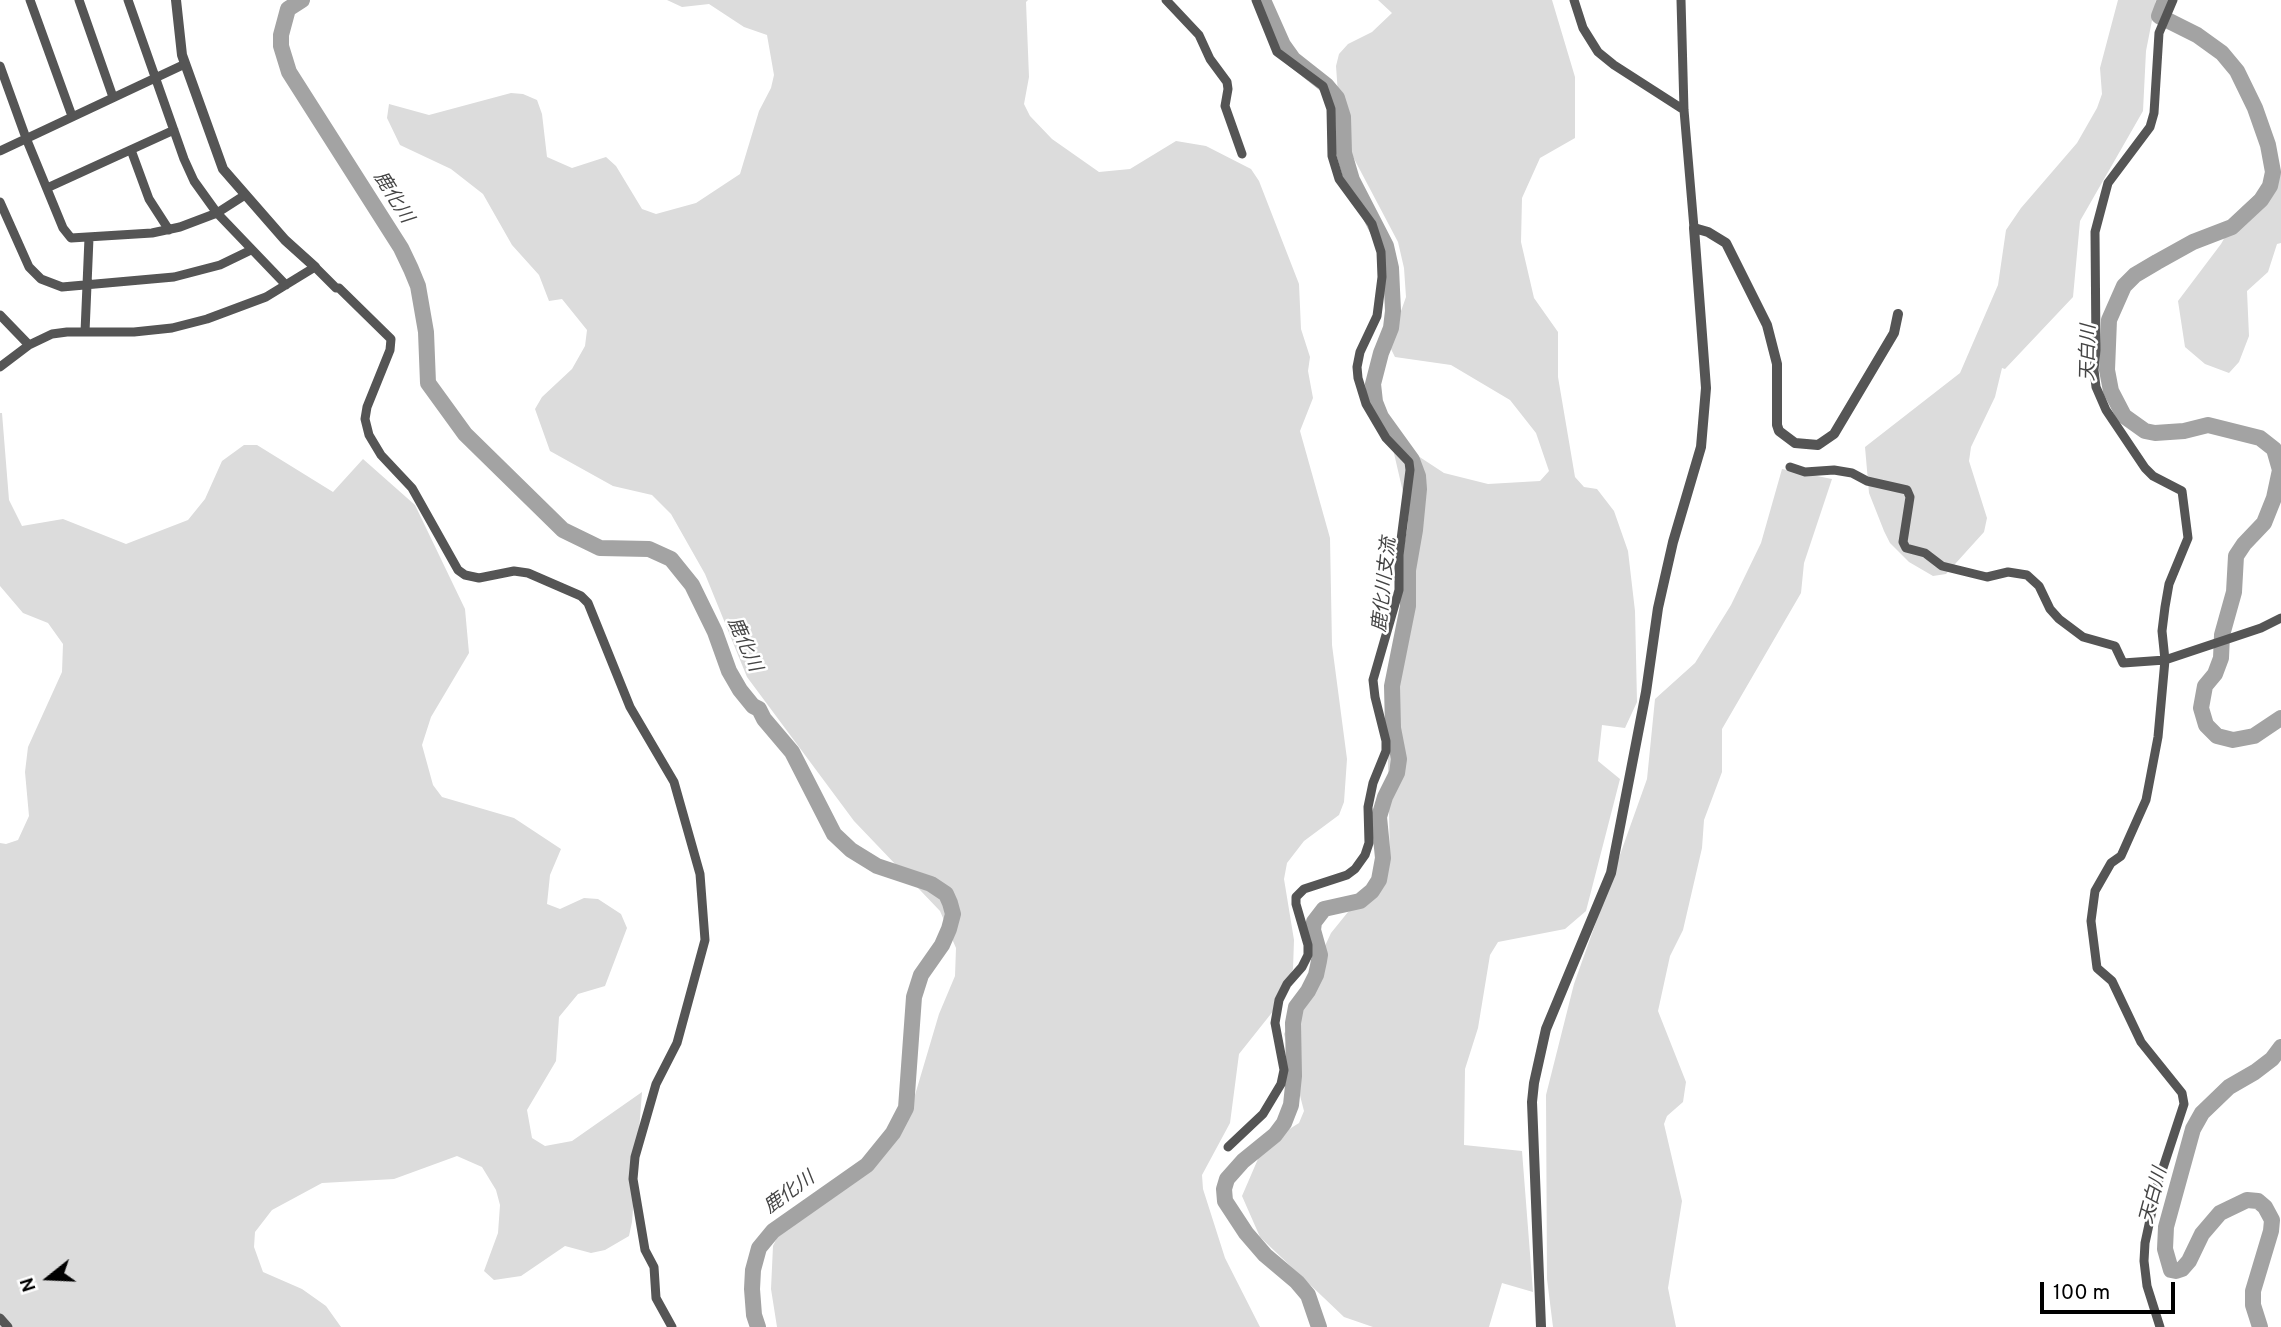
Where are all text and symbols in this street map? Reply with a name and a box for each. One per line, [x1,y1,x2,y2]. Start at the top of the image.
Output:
water label: 鹿化川 [367,168,417,228]
water label: 天白川 [2078,324,2102,382]
water label: 鹿化川支流 [1370,537,1402,633]
water label: 鹿化川 [721,614,765,676]
water label: 天白川 [2137,1166,2173,1226]
water label: 鹿化川 [760,1168,820,1220]
north arrow [14,1243,84,1313]
scale bar [2043,1268,2178,1312]
text: N [16,1274,43,1295]
text: 100 m [2053,1280,2110,1307]

